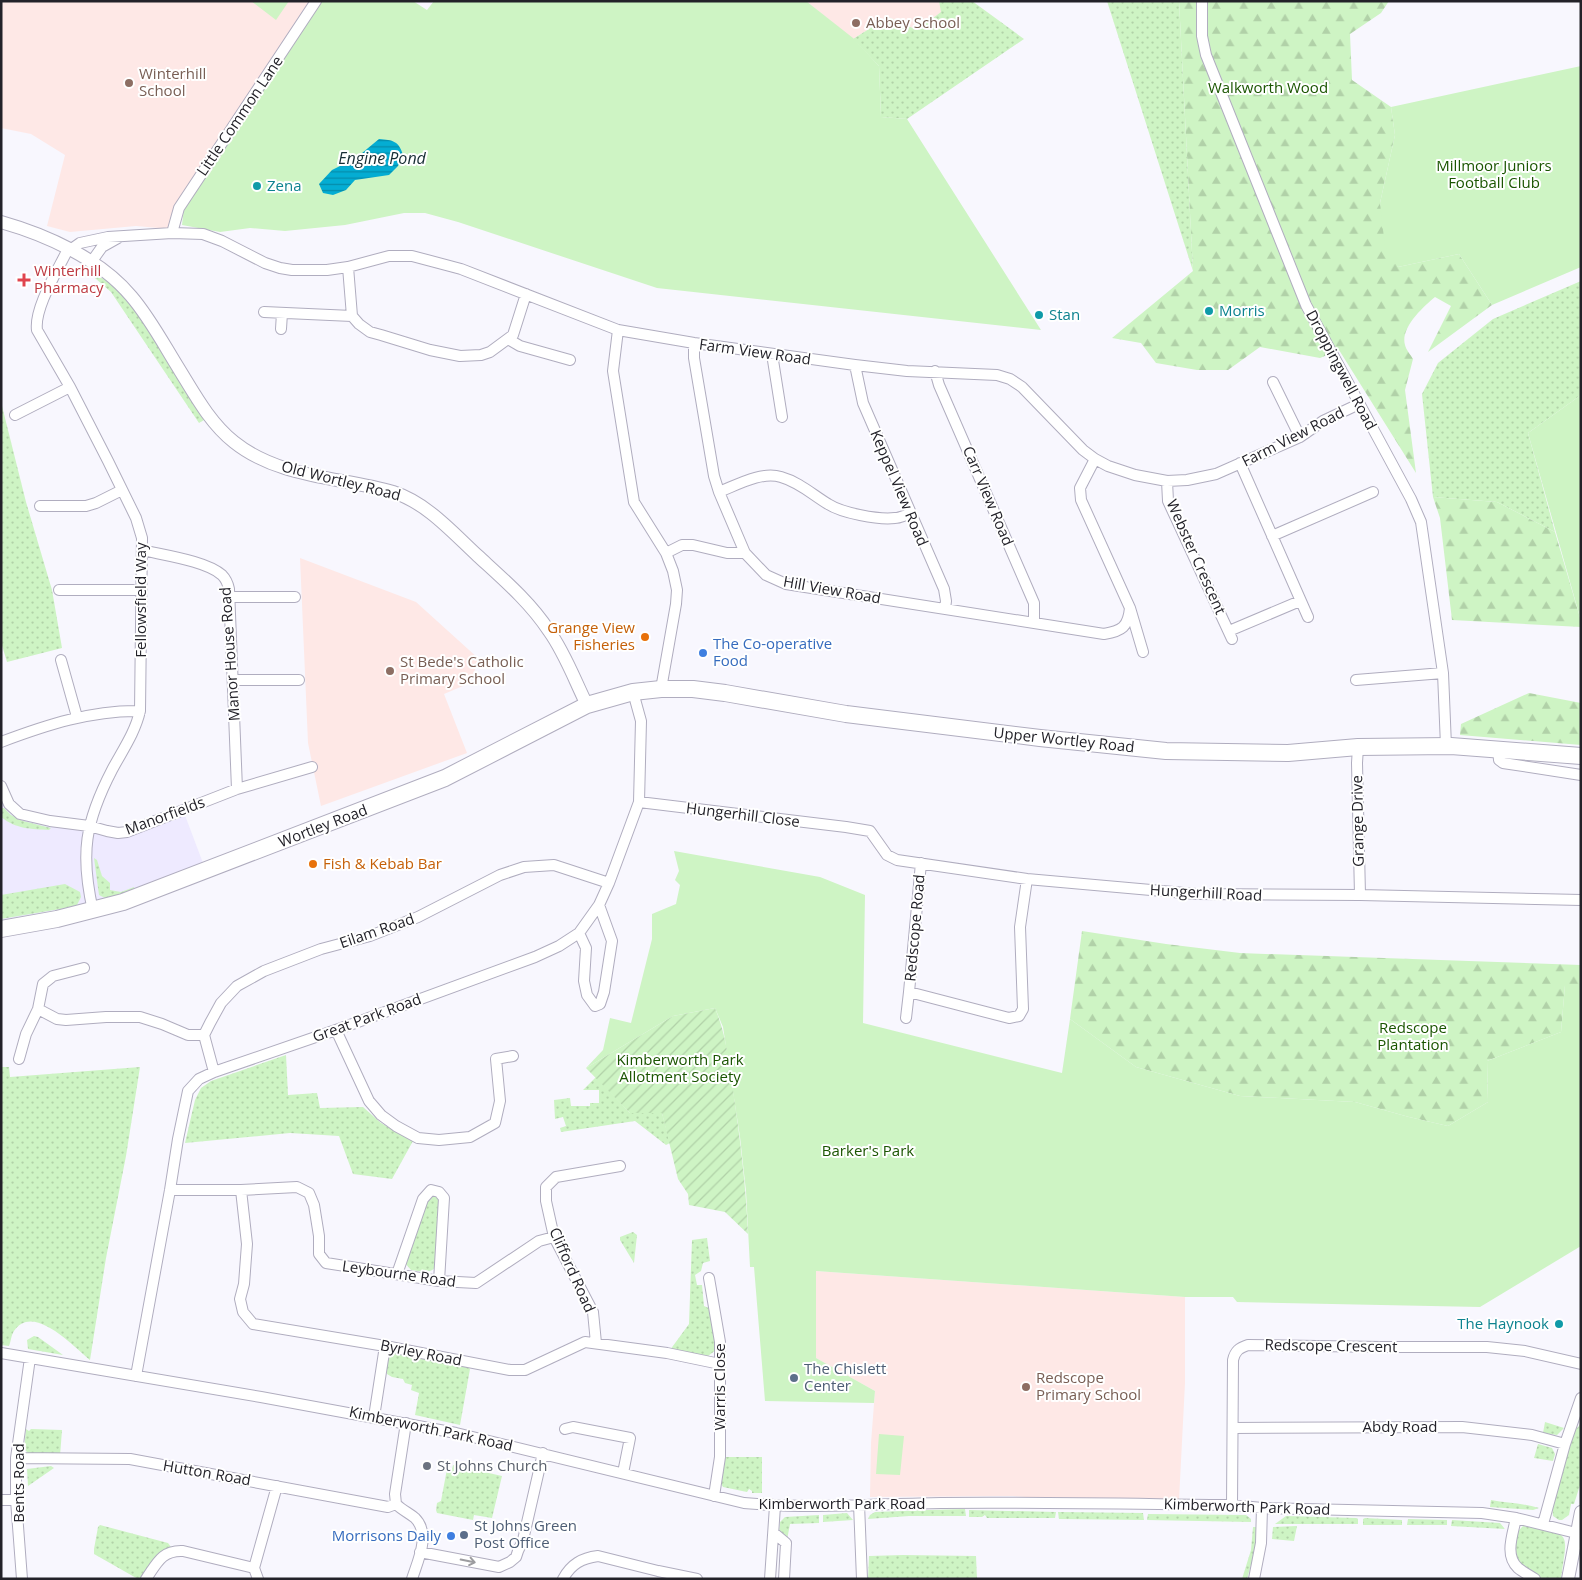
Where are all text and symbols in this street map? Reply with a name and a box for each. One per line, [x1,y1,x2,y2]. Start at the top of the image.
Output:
place label: Abbey School [866,12,960,32]
marker: Abbey School [850,17,862,29]
street label: Little Common Lane [192,52,287,179]
place label: Winterhill School [139,63,206,100]
marker: Winterhill School [123,77,135,89]
park label: Walkworth Wood [1208,77,1328,97]
water label: Engine Pond [338,147,427,169]
park label: Millmoor Juniors Football Club [1436,155,1552,192]
place label: Zena [267,175,302,195]
marker: Zena [251,180,263,192]
place label: Winterhill Pharmacy [34,260,104,297]
marker: Winterhill Pharmacy [18,274,30,286]
place label: Morris [1219,300,1265,320]
place label: Stan [1049,304,1080,324]
marker: Morris [1203,305,1215,317]
street label: Droppingwell Road [1302,306,1382,433]
marker: Stan [1033,309,1045,321]
street label: Farm View Road [698,333,812,369]
street label: Farm View Road [1238,402,1347,471]
street label: Keppel View Road [866,426,933,549]
street label: Carr View Road [959,443,1019,548]
street label: Old Wortley Road [279,456,403,505]
street label: Webster Crescent [1163,496,1231,617]
street label: Fellowsfield Way [130,542,150,658]
street label: Hill View Road [782,571,883,607]
street label: Manor House Road [214,586,244,722]
place label: Grange View Fisheries [547,617,635,654]
marker: Grange View Fisheries [639,631,651,643]
place label: The Co-operative Food [713,633,832,670]
marker: The Co-operative Food [697,647,709,659]
place label: St Bede's Catholic Primary School [400,651,524,688]
marker: St Bede's Catholic Primary School [384,665,396,677]
street label: Upper Wortley Road [993,722,1136,756]
street label: Grange Drive [1346,775,1368,867]
street label: Manorfields [122,791,207,839]
street label: Hungerhill Close [685,797,801,831]
street label: Wortley Road [275,799,370,851]
place label: Fish & Kebab Bar [323,853,442,873]
marker: Fish & Kebab Bar [307,858,319,870]
street label: Redscope Road [899,873,929,982]
street label: Hungerhill Road [1149,879,1263,905]
street label: Eilam Road [337,908,417,952]
street label: Great Park Road [310,988,424,1046]
park label: Redscope Plantation [1377,1017,1449,1054]
park label: Kimberworth Park Allotment Society [616,1049,744,1086]
park label: Barker's Park [822,1140,914,1160]
street label: Clifford Road [545,1224,601,1315]
street label: Leybourne Road [341,1255,457,1291]
place label: The Haynook [1457,1313,1549,1333]
marker: The Haynook [1553,1318,1565,1330]
street label: Byrley Road [379,1334,464,1370]
street label: Redscope Crescent [1264,1334,1398,1356]
street label: Warris Close [709,1343,729,1431]
place label: The Chislett Center [804,1358,886,1395]
place label: Redscope Primary School [1036,1367,1141,1404]
marker: The Chislett Center [788,1372,800,1384]
marker: Redscope Primary School [1020,1381,1032,1393]
street label: Kimberworth Park Road [348,1401,515,1455]
street label: Abdy Road [1362,1416,1438,1436]
street label: Bents Road [8,1443,28,1523]
street label: Hutton Road [162,1454,253,1490]
place label: St Johns Church [437,1455,547,1475]
marker: St Johns Church [421,1460,433,1472]
street label: Kimberworth Park Road [759,1493,925,1513]
street label: Kimberworth Park Road [1163,1493,1331,1519]
place label: St Johns Green Post Office [474,1515,577,1552]
place label: Morrisons Daily [332,1525,441,1545]
marker: St Johns Green Post Office [458,1529,470,1541]
marker: Morrisons Daily [445,1530,457,1542]
one-way arrow [460,1556,476,1566]

